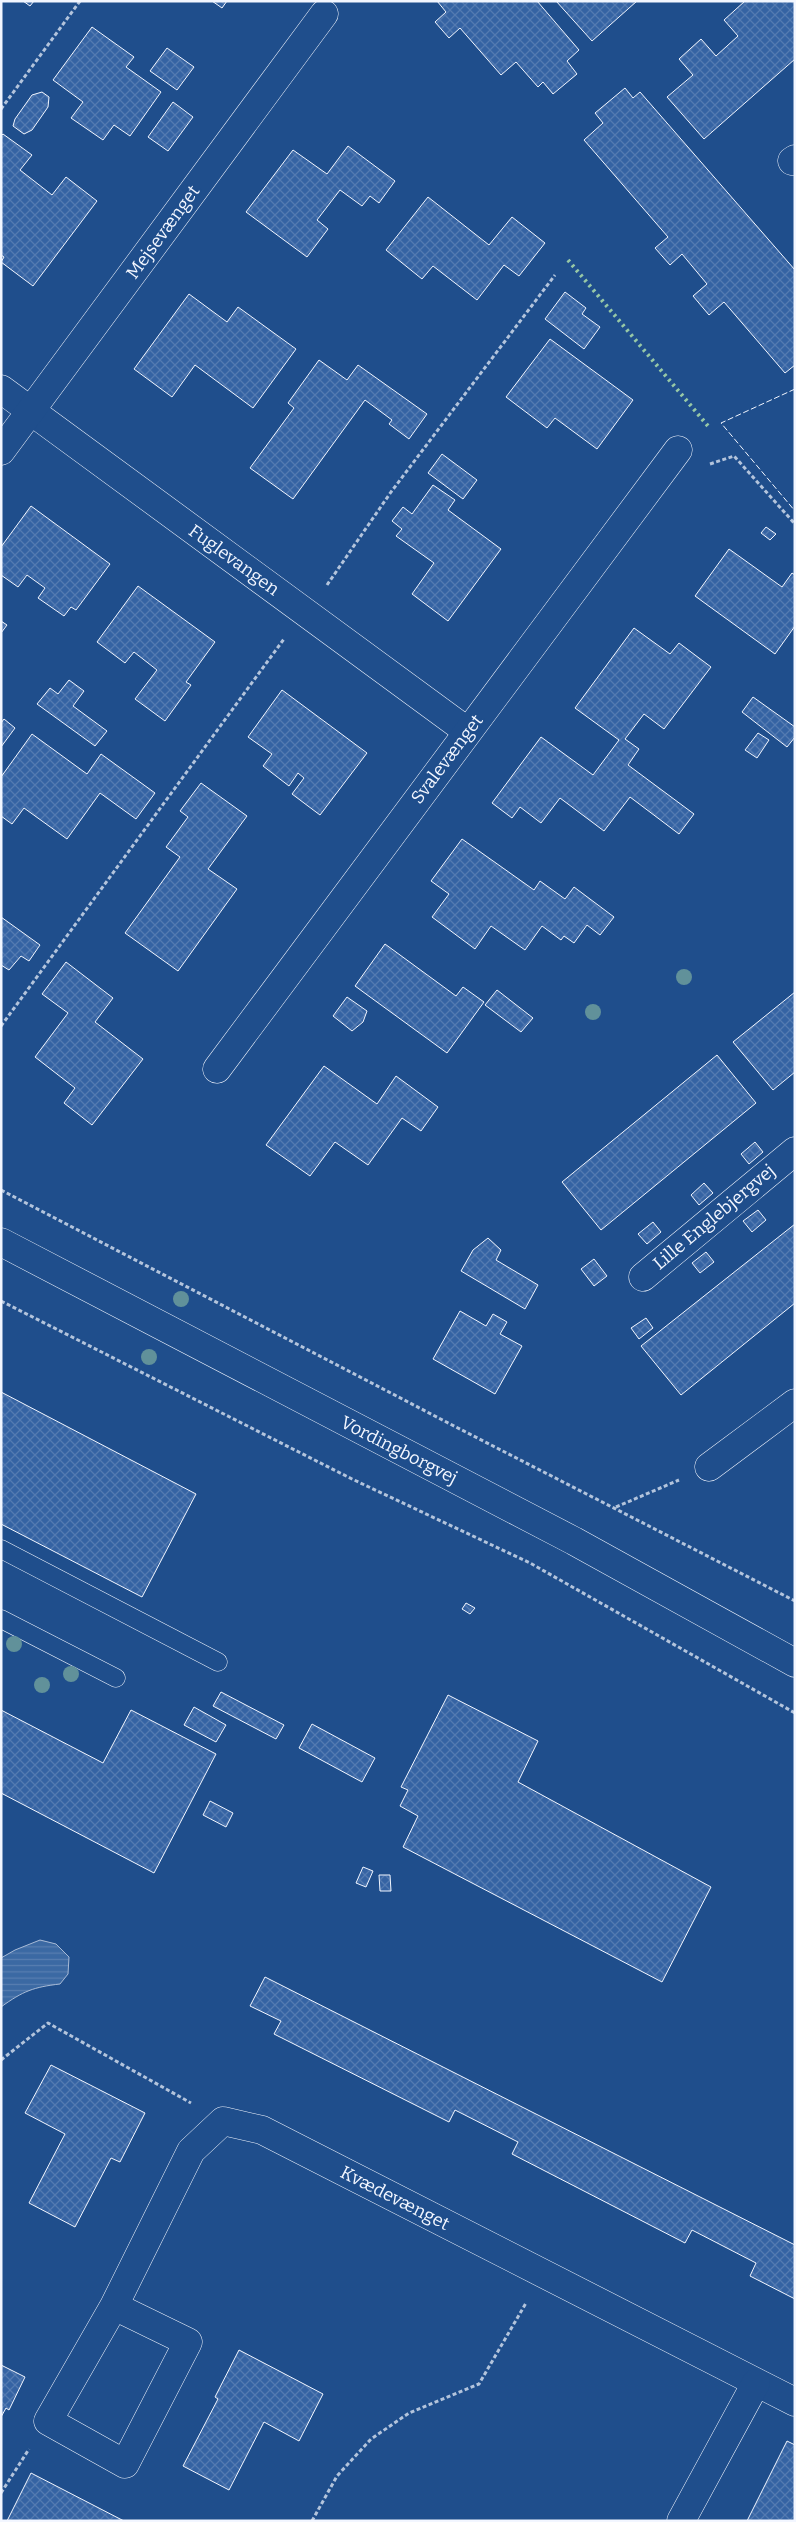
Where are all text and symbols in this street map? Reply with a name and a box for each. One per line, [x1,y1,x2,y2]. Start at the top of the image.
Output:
street label: Mejsevænget [122,180,205,283]
street label: Fuglevangen [184,520,284,601]
street label: Svalevænget [406,710,488,808]
street label: Lille Englebjergvej [649,1160,779,1274]
street label: Vordingborgvej [337,1411,461,1489]
street label: Kvædevænget [337,2161,454,2235]

